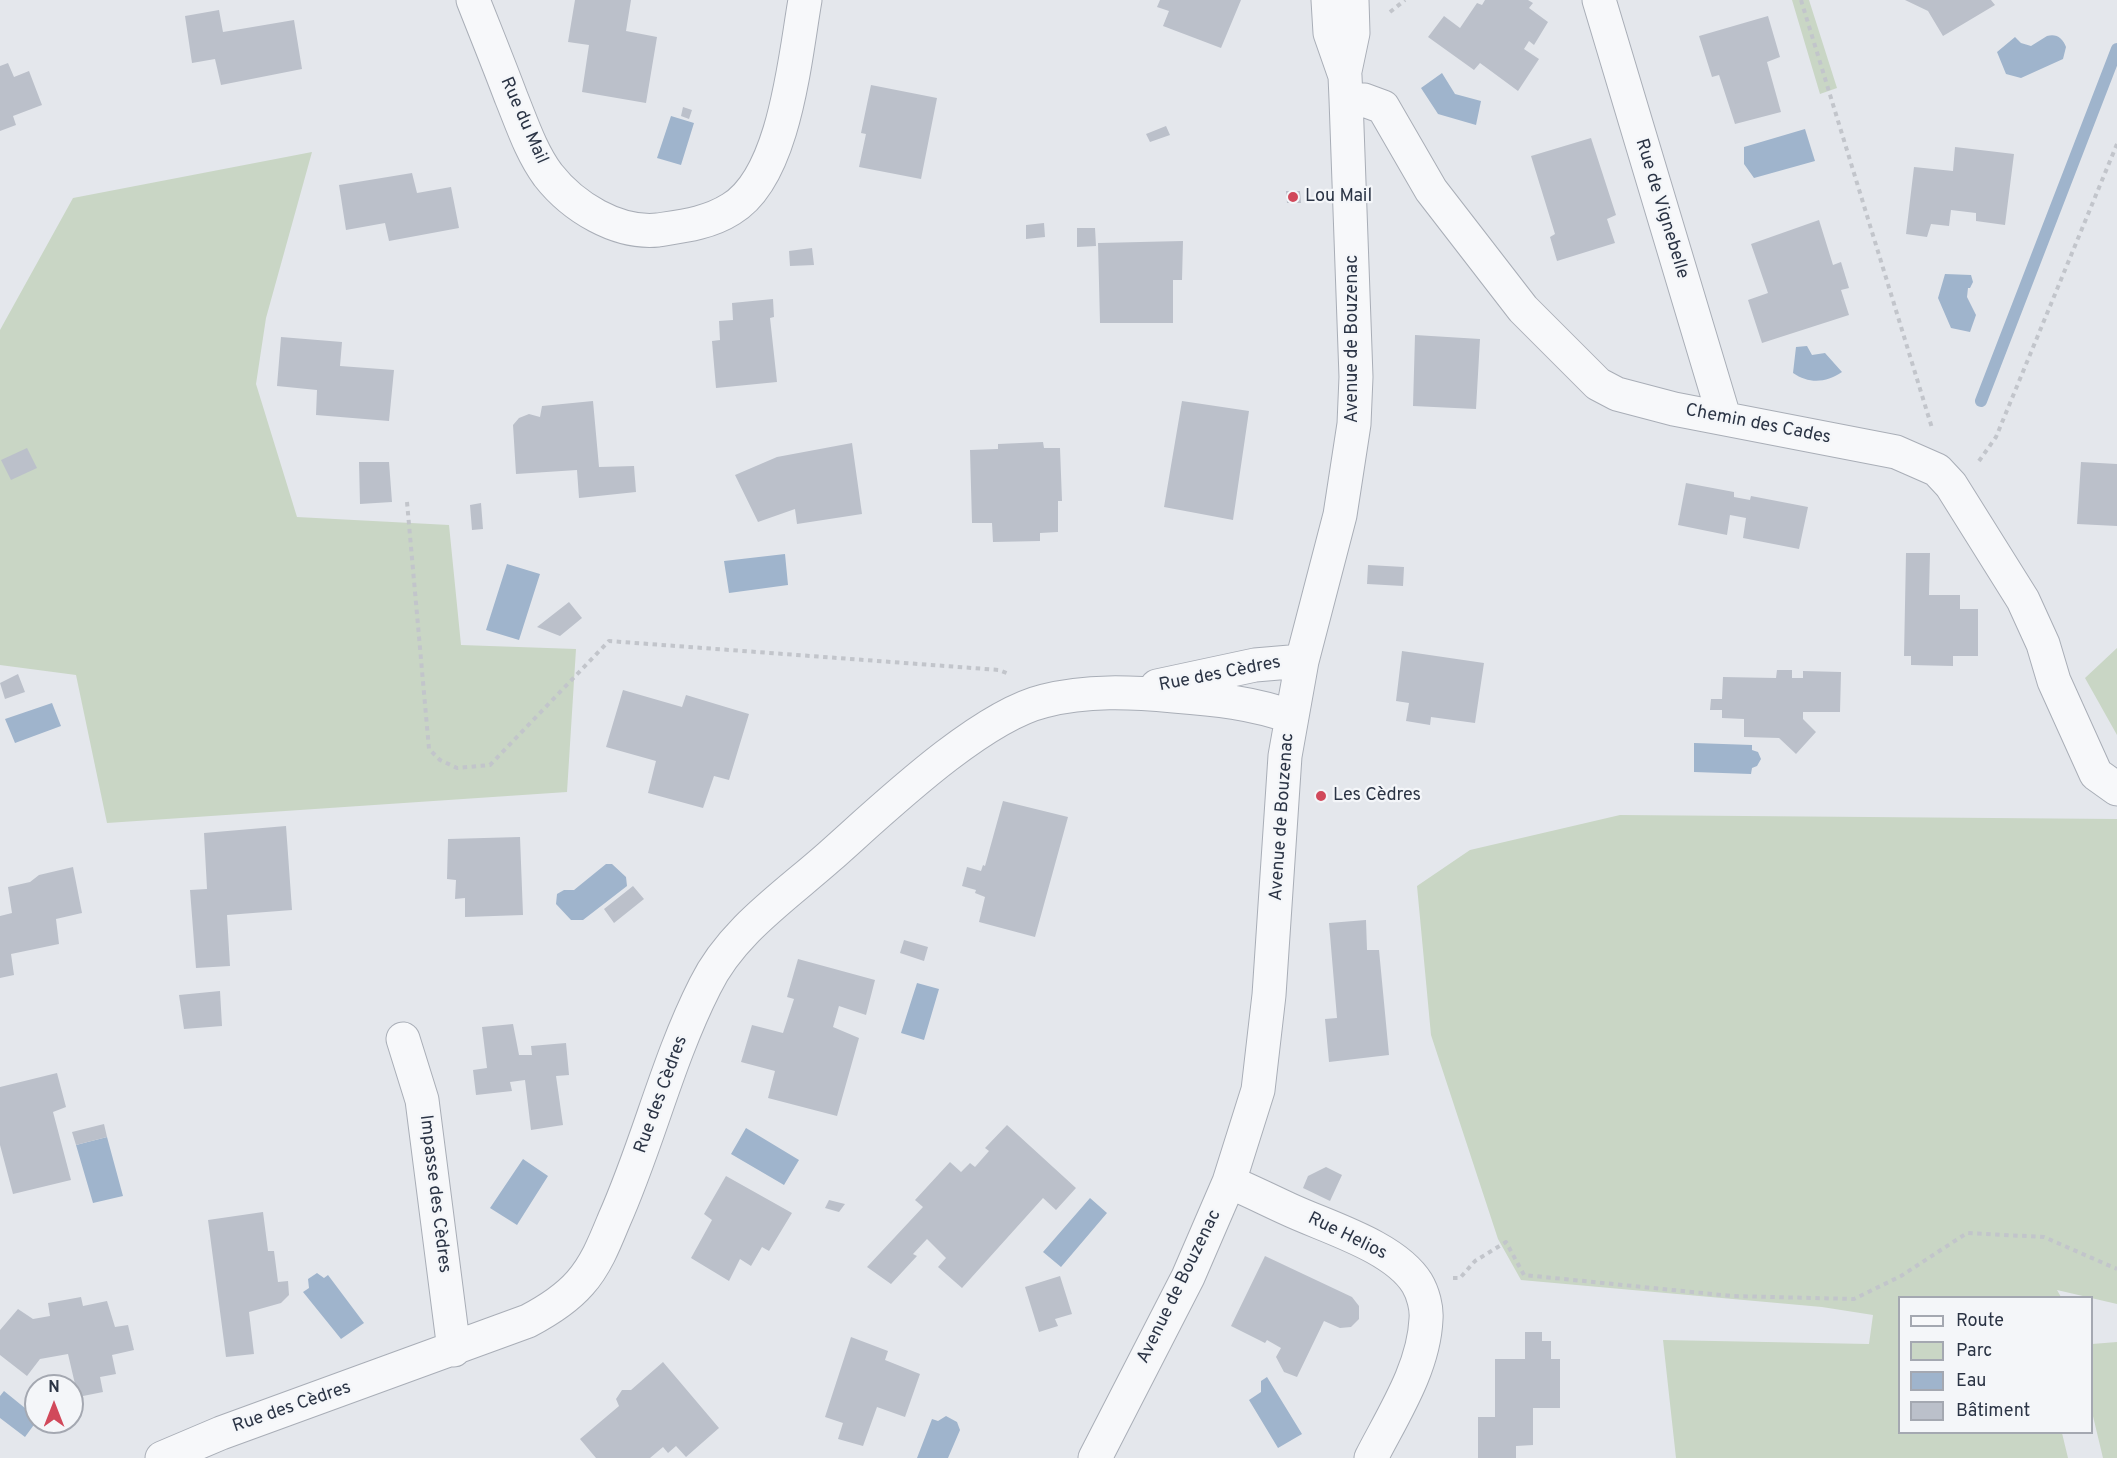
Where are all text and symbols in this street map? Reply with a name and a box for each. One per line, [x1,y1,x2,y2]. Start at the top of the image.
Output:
street label: Rue du Mail [494,74,552,168]
street label: Rue de Vignebelle [1629,136,1693,282]
place label: Lou Mail [1305,186,1372,208]
marker: Lou Mail [1286,190,1300,204]
street label: Avenue de Bouzenac [1342,255,1364,423]
street label: Chemin des Cades [1683,400,1833,450]
street label: Rue des Cèdres [1157,653,1283,697]
street label: Avenue de Bouzenac [1266,732,1300,902]
place label: Les Cèdres [1333,785,1421,807]
marker: Les Cèdres [1314,789,1328,803]
street label: Rue des Cèdres [631,1033,693,1157]
street label: Impasse des Cèdres [414,1114,454,1274]
street label: Avenue de Bouzenac [1133,1207,1227,1367]
street label: Rue Helios [1304,1209,1390,1265]
legend [1898,1296,2093,1434]
text: Route [1956,1310,2004,1333]
text: Parc [1956,1340,1992,1363]
text: Eau [1956,1370,1986,1393]
north arrow [24,1374,84,1434]
text: N [48,1378,60,1398]
street label: Rue des Cèdres [230,1378,354,1438]
text: Bâtiment [1956,1400,2030,1423]

